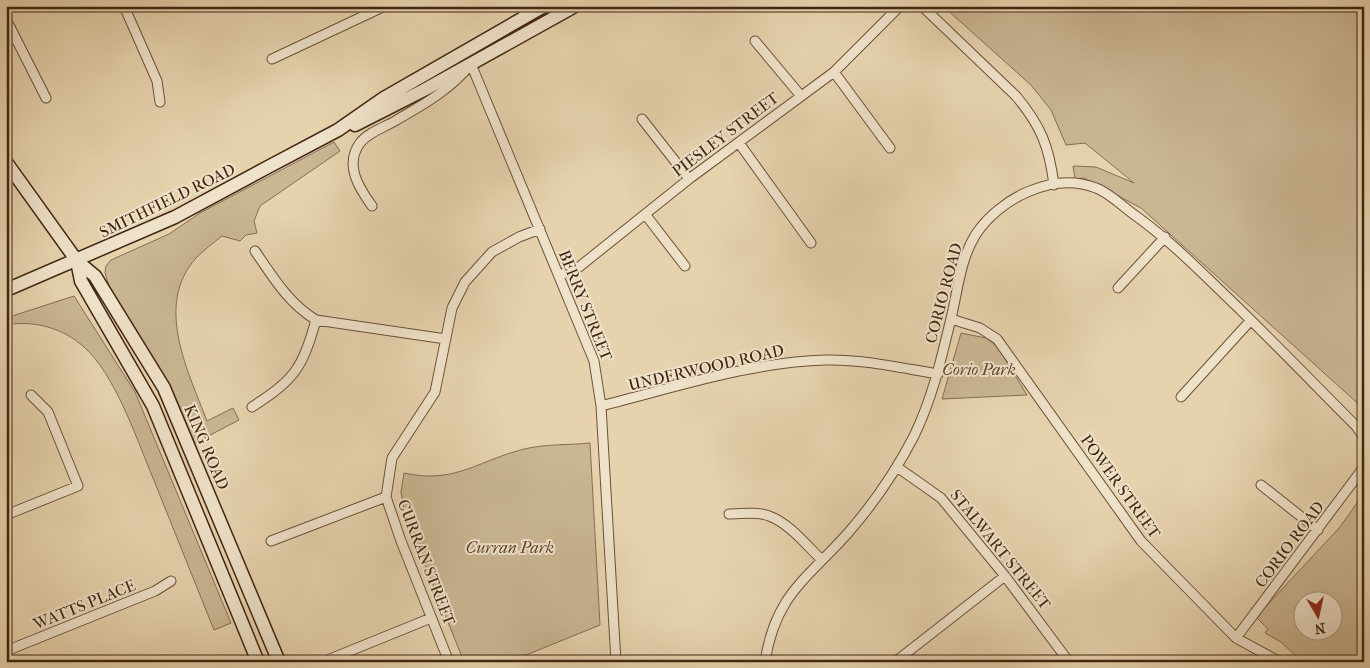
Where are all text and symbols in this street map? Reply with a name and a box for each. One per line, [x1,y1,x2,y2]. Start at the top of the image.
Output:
street label: PIESLEY STREET [668,88,783,181]
street label: SMITHFIELD ROAD [96,159,238,242]
street label: CORIO ROAD [921,241,966,345]
street label: BERRY STREET [555,247,616,364]
street label: UNDERWOOD ROAD [626,340,786,395]
park label: Corio Park [942,360,1016,379]
street label: KING ROAD [180,402,233,493]
street label: POWER STREET [1077,431,1165,542]
street label: STALWART STREET [946,486,1055,613]
street label: CURRAN STREET [394,497,459,628]
street label: CORIO ROAD [1251,497,1328,591]
park label: Curran Park [466,538,554,557]
street label: WATTS PLACE [29,575,138,634]
north arrow [1292,590,1342,640]
text: N [1313,619,1327,638]

